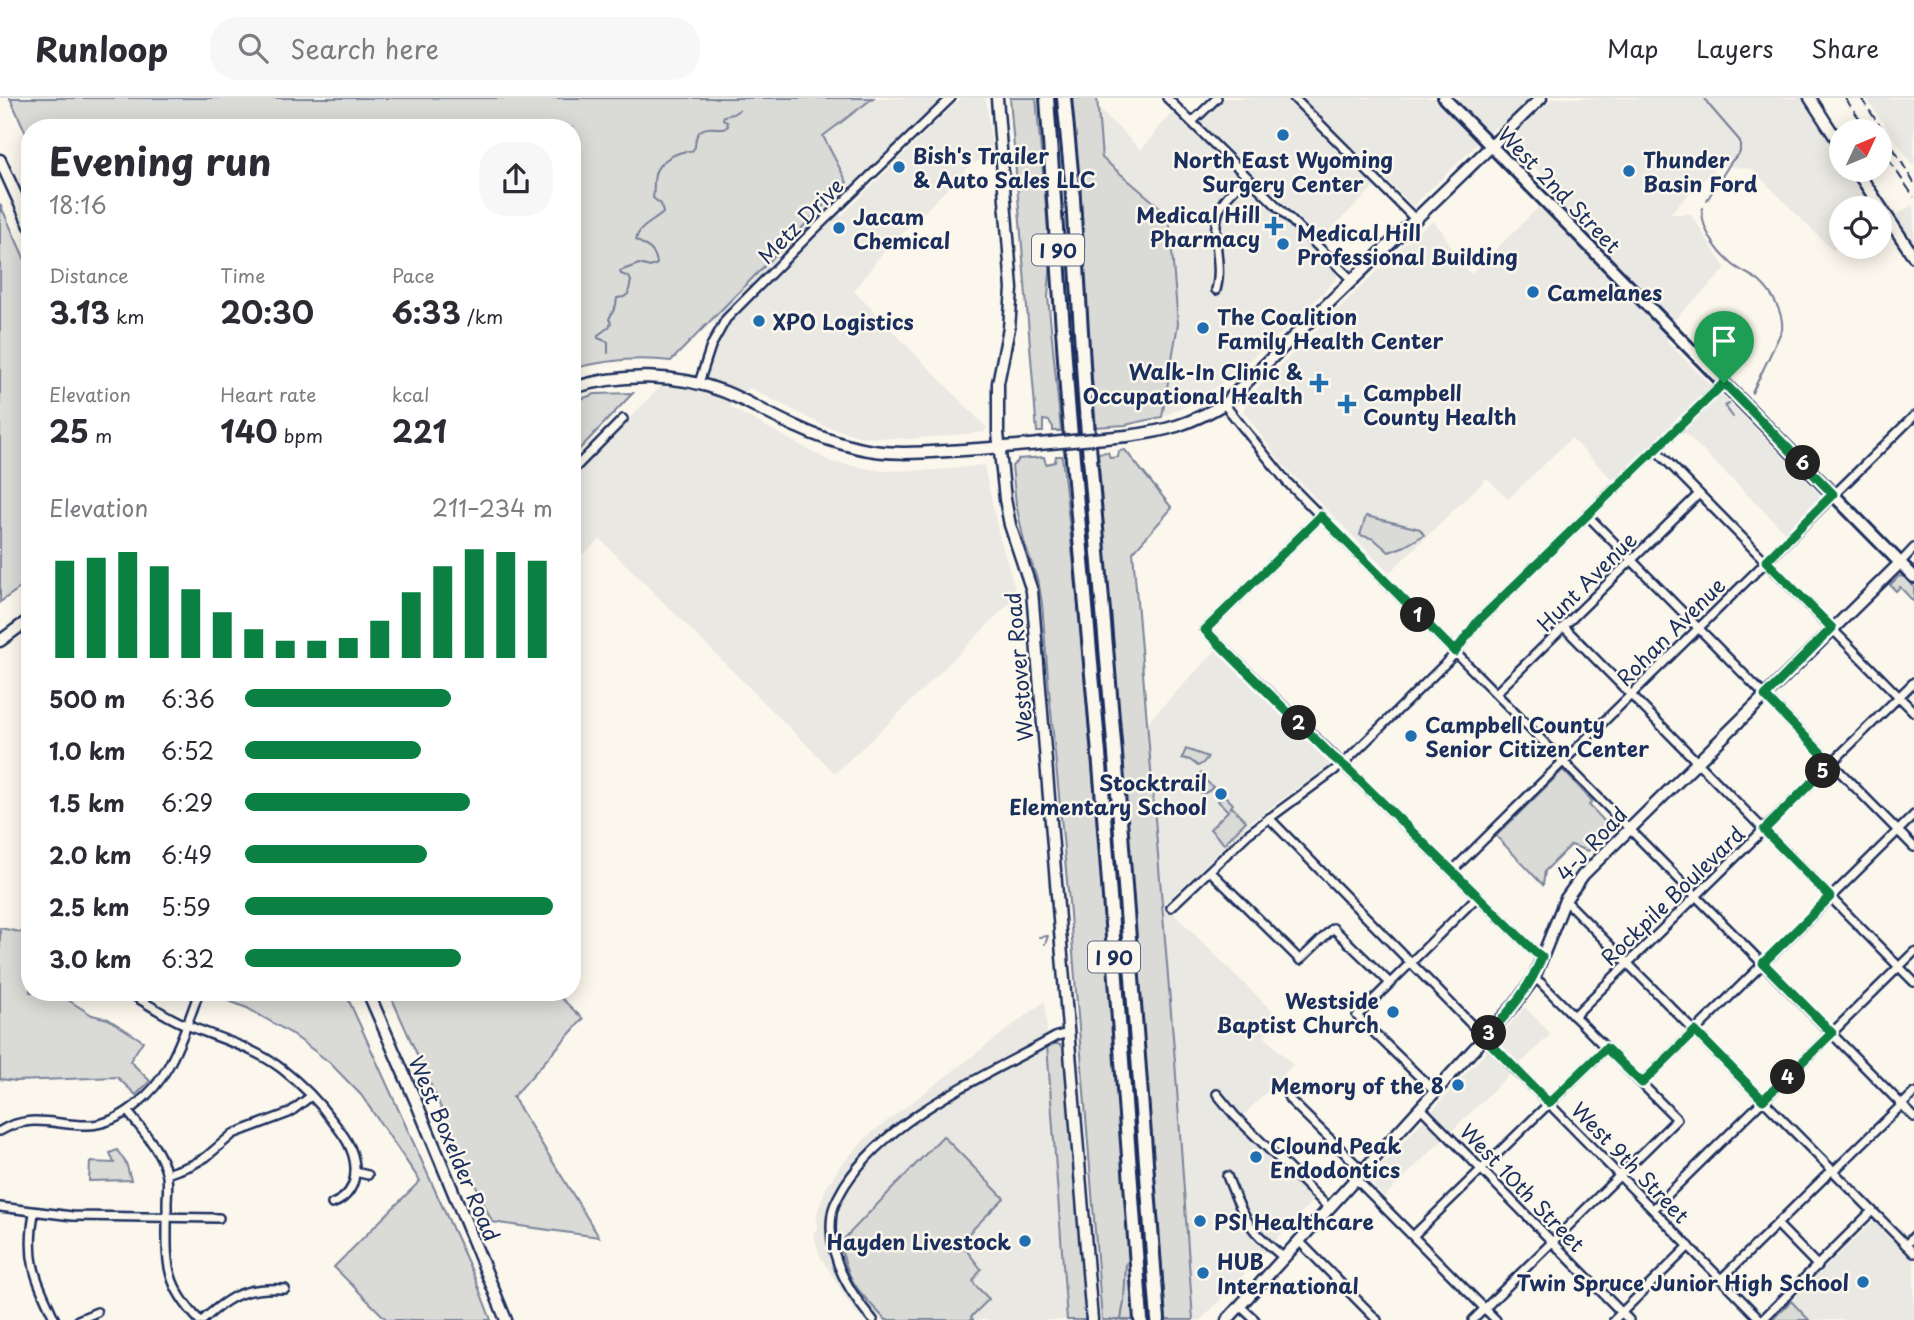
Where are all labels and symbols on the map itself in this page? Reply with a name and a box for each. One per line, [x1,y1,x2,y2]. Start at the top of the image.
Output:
street label: West 2nd Street [1491,118,1629,260]
north arrow [1829,119,1892,182]
marker: North East Wyoming Surgery Center [1275,127,1291,143]
place label: Bish's Trailer & Auto Sales LLC [913,139,1095,195]
place label: North East Wyoming Surgery Center [1173,143,1393,199]
place label: Thunder Basin Ford [1643,143,1758,199]
marker: Bish's Trailer & Auto Sales LLC [891,159,907,175]
marker: Thunder Basin Ford [1621,163,1637,179]
street label: Metz Drive [750,170,850,270]
place label: Medical Hill Pharmacy [1136,198,1260,254]
place label: Jacam Chemical [853,200,950,256]
place label: Medical Hill Professional Building [1297,216,1518,272]
marker: Medical Hill Pharmacy [1266,218,1282,234]
marker: Jacam Chemical [831,220,847,236]
road number: I 90 [1032,234,1084,266]
marker: Medical Hill Professional Building [1275,236,1291,252]
place label: Camelanes [1547,276,1662,308]
marker: Camelanes [1525,284,1541,300]
place label: The Coalition Family Health Center [1217,300,1444,356]
place label: XPO Logistics [773,305,914,337]
pin [1694,311,1754,383]
marker: XPO Logistics [751,313,767,329]
marker: The Coalition Family Health Center [1195,320,1211,336]
place label: Walk-In Clinic & Occupational Health [1083,355,1303,411]
marker: Walk-In Clinic & Occupational Health [1309,373,1329,393]
place label: Campbell County Health [1363,376,1517,432]
marker: Campbell County Health [1337,394,1357,414]
pin: 6 [1786,446,1820,480]
street label: Hunt Avenue [1529,524,1643,638]
street label: Rohan Avenue [1608,569,1732,693]
street label: Westover Road [996,591,1040,743]
pin: 1 [1400,598,1436,632]
pin: 2 [1282,706,1316,740]
place label: Campbell County Senior Citizen Center [1425,708,1649,764]
marker: Campbell County Senior Citizen Center [1403,728,1419,744]
pin: 5 [1806,754,1840,788]
place label: Stocktrail Elementary School [1009,766,1207,822]
marker: Stocktrail Elementary School [1213,786,1229,802]
street label: 4-J Road [1548,798,1634,888]
street label: Rockpile Boulevard [1593,818,1751,972]
road number: I 90 [1088,942,1140,972]
place label: Westside Baptist Church [1216,984,1379,1040]
marker: Westside Baptist Church [1385,1004,1401,1020]
pin: 3 [1472,1016,1506,1051]
street label: West Boxelder Road [401,1050,509,1246]
pin: 4 [1770,1060,1806,1094]
place label: Memory of the 8 [1270,1069,1444,1101]
marker: Memory of the 8 [1450,1077,1466,1093]
street label: West 9th Street [1565,1094,1697,1230]
street label: West 10th Street [1453,1115,1593,1259]
place label: Clound Peak Endodontics [1270,1129,1402,1185]
marker: Clound Peak Endodontics [1248,1149,1264,1165]
place label: PSI Healthcare [1214,1205,1374,1237]
marker: PSI Healthcare [1192,1213,1208,1229]
place label: Hayden Livestock [827,1225,1011,1257]
marker: Hayden Livestock [1017,1233,1033,1249]
place label: HUB International [1217,1245,1358,1301]
marker: HUB International [1195,1265,1211,1281]
place label: Twin Spruce Junior High School [1517,1266,1849,1298]
marker: Twin Spruce Junior High School [1855,1274,1871,1290]

